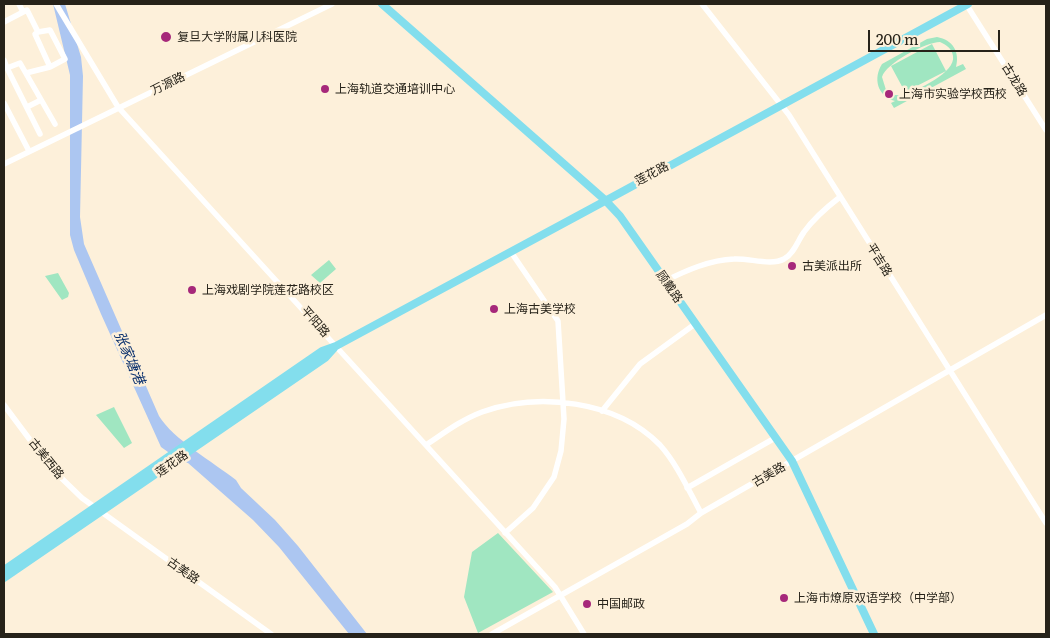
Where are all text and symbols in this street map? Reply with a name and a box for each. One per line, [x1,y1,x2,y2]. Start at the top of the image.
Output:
scale bar [870,20,1002,52]
text: 200 m [876,27,919,50]
marker: 复旦大学附属儿科医院 [159,30,173,44]
place label: 复旦大学附属儿科医院 [177,30,297,44]
street label: 古龙路 [998,61,1030,99]
street label: 万源路 [149,70,187,98]
place label: 上海轨道交通培训中心 [335,82,455,96]
marker: 上海轨道交通培训中心 [319,83,331,95]
place label: 上海市实验学校西校 [899,87,1007,101]
marker: 上海市实验学校西校 [883,88,895,100]
street label: 莲花路 [633,159,671,189]
street label: 平吉路 [863,241,895,279]
place label: 古美派出所 [802,259,862,273]
marker: 古美派出所 [786,260,798,272]
street label: 顾戴路 [653,268,685,306]
place label: 上海戏剧学院莲花路校区 [202,283,334,297]
marker: 上海戏剧学院莲花路校区 [186,284,198,296]
place label: 上海古美学校 [504,302,576,316]
marker: 上海古美学校 [488,303,500,315]
street label: 平阳路 [298,304,332,340]
water label: 张家塘港 [110,329,148,387]
street label: 古美西路 [25,436,67,482]
street label: 莲花路 [153,448,191,480]
street label: 古美路 [750,460,788,490]
street label: 古美路 [164,555,202,587]
place label: 上海市燎原双语学校（中学部） [794,591,962,605]
marker: 上海市燎原双语学校（中学部） [778,592,790,604]
place label: 中国邮政 [597,597,645,611]
marker: 中国邮政 [581,598,593,610]

